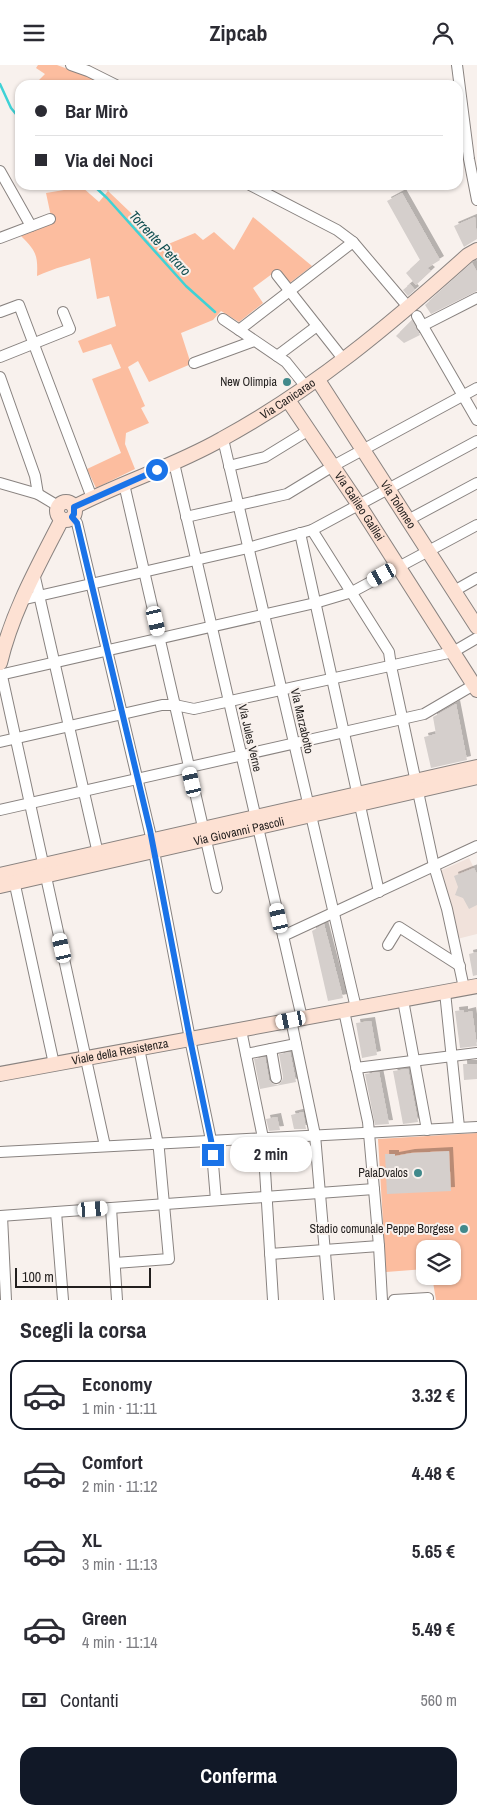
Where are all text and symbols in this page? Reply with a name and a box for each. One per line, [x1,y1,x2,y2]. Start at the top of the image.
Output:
text: Zipcab [209,18,268,48]
icon: menu [20,19,48,47]
icon: person [429,19,457,47]
text: Bar Mirò [65,98,128,124]
text: Via dei Noci [65,147,153,173]
water label: Torrente Petraro [125,207,195,279]
place label: New Olimpia [220,374,278,390]
street label: Via Canicarao [257,375,318,423]
marker: New Olimpia [281,376,293,388]
route start [146,459,168,481]
street label: Via Galileo Galilei [331,468,388,544]
street label: Via Tolomeo [377,477,420,532]
car [365,561,398,589]
car [145,605,166,637]
street label: Via Marzabotto [287,687,317,755]
street label: Via Jules Verne [234,703,266,773]
car [181,766,202,798]
street label: Via Giovanni Pascoli [192,813,286,850]
car [268,902,289,934]
car [51,932,72,964]
car [274,1010,307,1030]
street label: Viale della Resistenza [70,1035,170,1069]
callout: 2 min [230,1137,313,1173]
text: 2 min [254,1143,288,1165]
route end [202,1144,224,1166]
place label: PalaDvalos [358,1165,408,1181]
marker: PalaDvalos [412,1167,424,1179]
car [77,1200,108,1218]
place label: Stadio comunale Peppe Borgese [310,1221,454,1237]
marker: Stadio comunale Peppe Borgese [458,1223,470,1235]
map controls [416,1240,461,1285]
button: layers [416,1240,461,1285]
scale bar [15,1265,151,1288]
text: 100 m [22,1268,54,1286]
text: Scegli la corsa [20,1315,146,1345]
text: Economy [82,1371,152,1397]
icon: car [22,1373,67,1418]
text: 3.32 € [412,1382,455,1408]
text: 1 min · 11:11 [82,1397,157,1419]
text: Comfort [82,1449,143,1475]
icon: car [22,1451,67,1496]
text: 4.48 € [412,1460,455,1486]
text: 2 min · 11:12 [82,1475,158,1497]
text: XL [82,1527,102,1553]
icon: car [22,1529,67,1574]
text: 5.65 € [412,1538,455,1564]
text: 3 min · 11:13 [82,1553,158,1575]
text: Green [82,1605,127,1631]
icon: car [22,1607,67,1652]
text: 5.49 € [412,1616,455,1642]
text: 4 min · 11:14 [82,1631,158,1653]
icon: cash [20,1686,48,1714]
text: Contanti [60,1687,119,1713]
text: 560 m [421,1689,457,1711]
button: Conferma [20,1747,457,1805]

